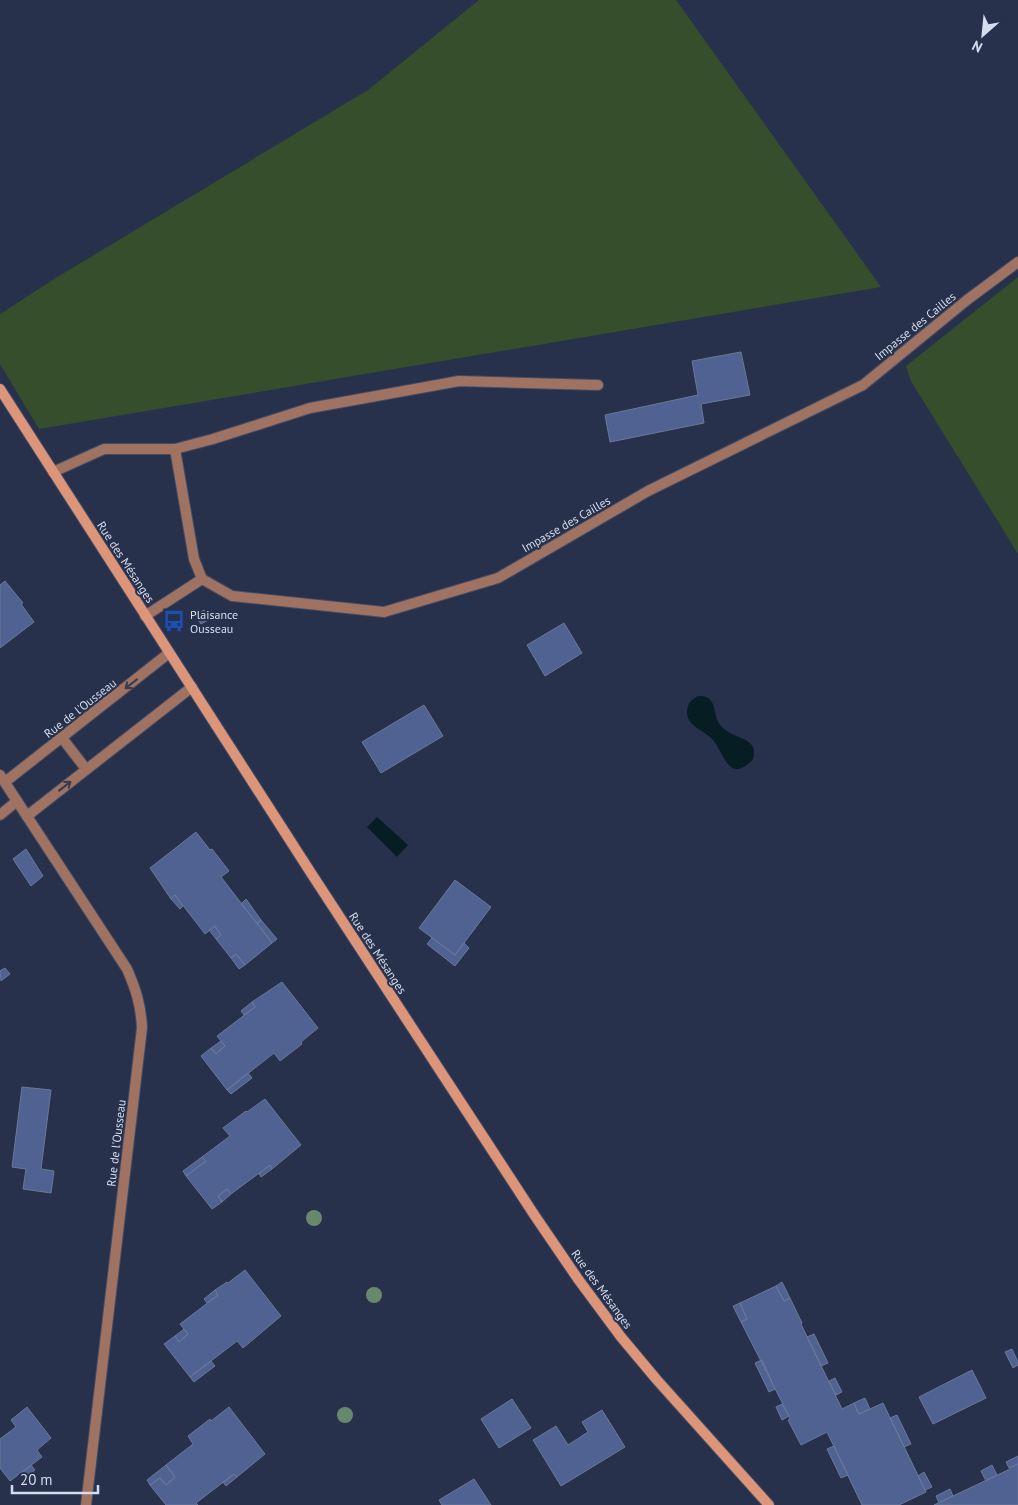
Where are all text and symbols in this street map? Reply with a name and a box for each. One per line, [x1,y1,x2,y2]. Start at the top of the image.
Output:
north arrow [958,10,1008,60]
text: N [969,36,985,57]
street label: Impasse des Cailles [871,289,959,363]
street label: Impasse des Cailles [519,493,613,555]
street label: Rue des Mésanges [94,518,158,606]
place label: Plaisance Ousseau [190,607,238,636]
bus stop icon: Plaisance Ousseau [161,608,187,634]
street label: Rue de l'Ousseau [41,675,119,741]
one-way arrow [125,678,138,689]
one-way arrow [58,780,71,791]
street label: Rue des Mésanges [346,909,410,997]
street label: Rue de l'Ousseau [103,1099,129,1187]
street label: Rue des Mésanges [568,1246,636,1332]
scale bar [12,1462,99,1494]
text: 20 m [20,1470,53,1489]

